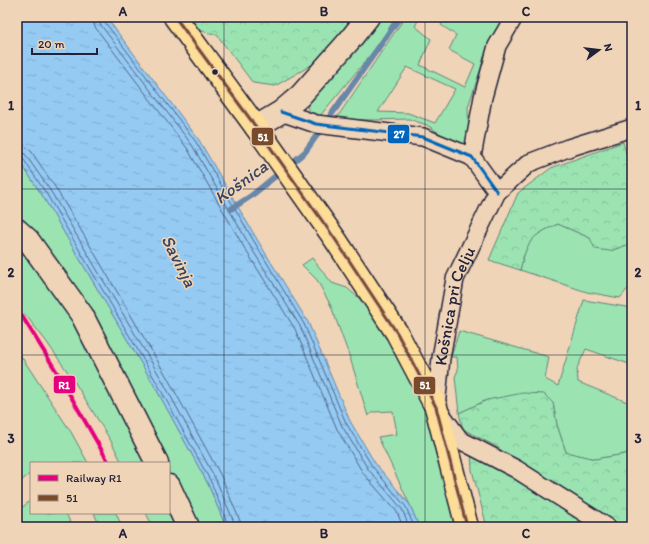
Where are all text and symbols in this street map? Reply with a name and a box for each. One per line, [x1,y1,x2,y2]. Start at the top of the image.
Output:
text: A [118,4,128,19]
text: B [320,4,329,19]
text: C [522,4,531,19]
scale bar [32,30,97,56]
north arrow [579,30,619,70]
text: 20 m [38,37,65,51]
text: N [601,42,615,53]
unlabelled marker [210,67,220,77]
text: 1 [8,98,14,113]
text: 1 [635,98,641,113]
line badge: 27 [387,124,410,144]
line badge: 51 [251,127,274,146]
text: 27 [393,128,405,141]
text: 51 [258,131,269,144]
water label: Košnica [210,155,273,209]
water label: Savinja [157,231,202,291]
street label: Košnica pri Celju [430,242,480,366]
text: 2 [8,265,15,280]
text: 2 [635,265,642,280]
line badge: R1 [53,375,76,394]
line badge: 51 [413,376,436,395]
text: R1 [58,379,71,392]
text: 51 [420,379,431,392]
text: 3 [7,431,15,446]
text: 3 [634,431,642,446]
legend [30,462,170,514]
text: Railway R1 [66,471,122,485]
text: 51 [66,491,78,505]
text: A [118,526,128,541]
text: B [320,526,329,541]
text: C [522,526,531,541]

